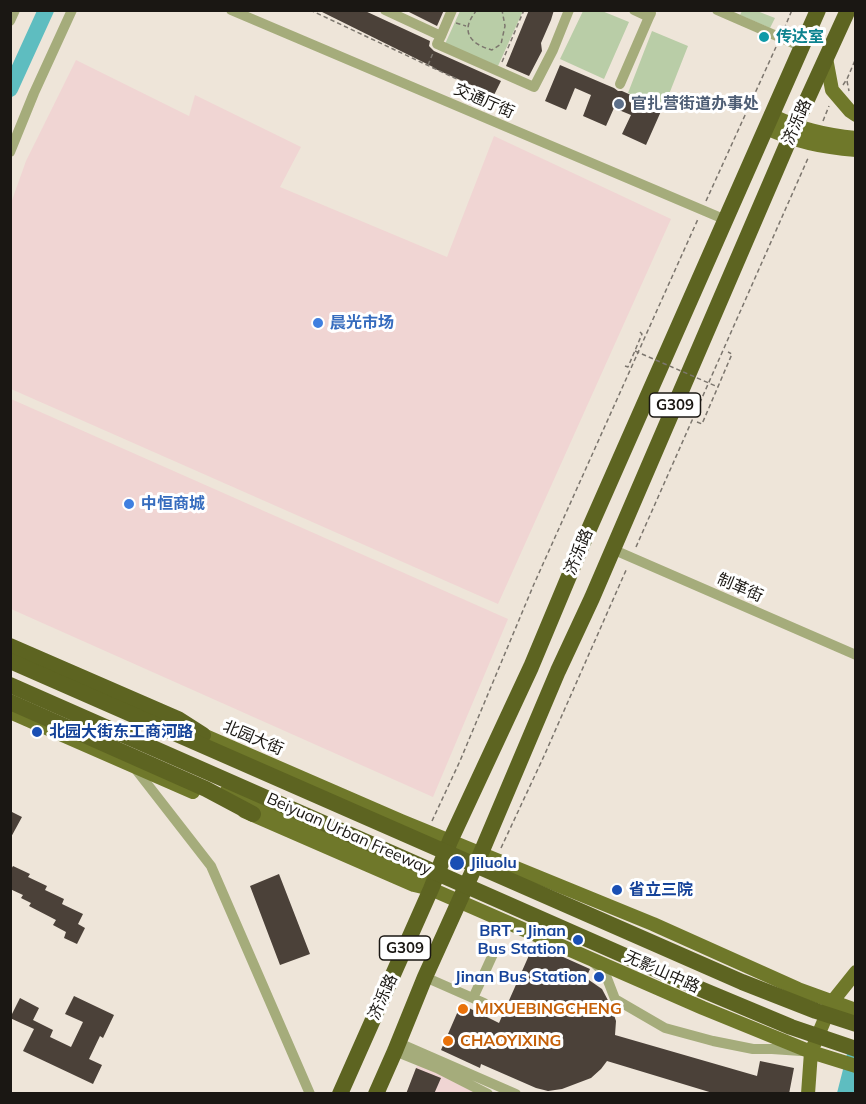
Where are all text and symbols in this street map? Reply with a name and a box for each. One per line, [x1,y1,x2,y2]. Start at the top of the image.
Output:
place label: 传达室 [776,27,824,47]
marker: 传达室 [757,30,771,44]
street label: 交通厅街 [451,80,517,122]
place label: 官扎营街道办事处 [631,94,759,114]
street label: 济泺路 [778,96,816,148]
marker: 官扎营街道办事处 [612,97,626,111]
place label: 晨光市场 [330,313,394,333]
marker: 晨光市场 [311,316,325,330]
road number: G309 [650,393,700,417]
place label: 中恒商城 [141,494,205,514]
marker: 中恒商城 [122,497,136,511]
street label: 济泺路 [561,526,597,578]
street label: 制革街 [714,570,766,606]
street label: 北园大街 [220,717,286,759]
place label: 北园大街东工商河路 [49,722,193,742]
marker: 北园大街东工商河路 [30,725,44,739]
street label: Beiyuan Urban Freeway [264,789,434,879]
place label: Jiluolu [470,853,517,873]
marker: Jiluolu [448,854,466,872]
place label: 省立三院 [629,880,693,900]
marker: 省立三院 [610,883,624,897]
place label: BRT - Jinan Bus Station [477,921,566,959]
marker: BRT - Jinan Bus Station [571,933,585,947]
road number: G309 [380,936,430,960]
street label: 无影山中路 [622,947,702,997]
place label: Jinan Bus Station [455,967,587,987]
marker: Jinan Bus Station [592,970,606,984]
street label: 济泺路 [364,971,402,1023]
place label: MIXUEBINGCHENG [475,999,622,1019]
marker: MIXUEBINGCHENG [456,1002,470,1016]
place label: CHAOYIXING [460,1031,561,1051]
marker: CHAOYIXING [441,1034,455,1048]

